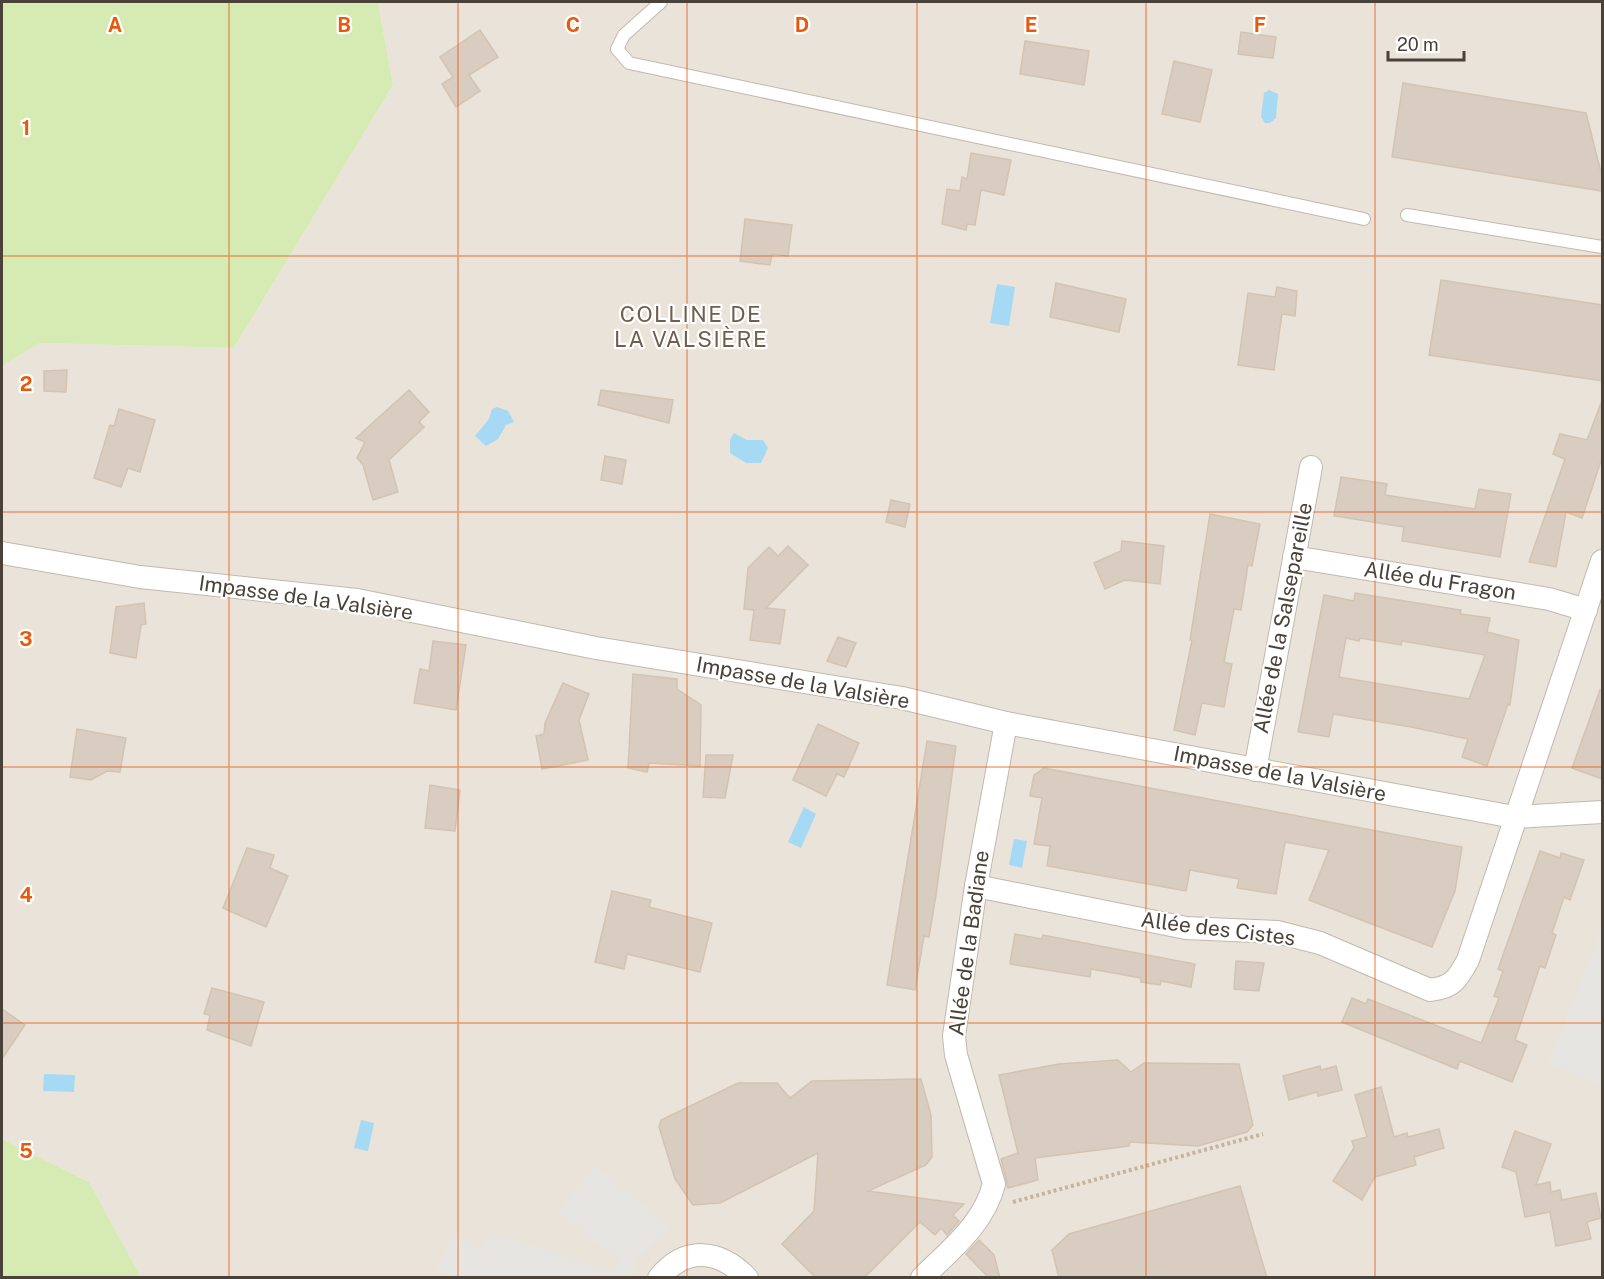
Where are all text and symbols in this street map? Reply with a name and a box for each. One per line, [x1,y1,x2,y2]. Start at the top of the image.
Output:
text: A [108,13,122,37]
text: B [337,13,351,37]
text: C [566,13,580,37]
text: D [795,13,809,37]
text: E [1025,13,1037,37]
text: F [1254,13,1266,37]
scale bar [1388,24,1464,62]
text: 20 m [1397,34,1439,55]
text: 1 [22,116,30,140]
district label: COLLINE DE LA VALSIÈRE [614,301,768,352]
text: 2 [20,372,32,396]
street label: Allée de la Salsepareille [1248,500,1317,736]
street label: Allée du Fragon [1362,556,1518,605]
street label: Impasse de la Valsière [197,570,415,625]
text: 3 [19,627,33,651]
street label: Impasse de la Valsière [694,651,912,714]
street label: Impasse de la Valsière [1172,741,1389,806]
street label: Allée de la Badiane [943,849,994,1037]
text: 4 [19,883,33,907]
street label: Allée des Cistes [1139,907,1297,950]
text: 5 [19,1139,33,1163]

